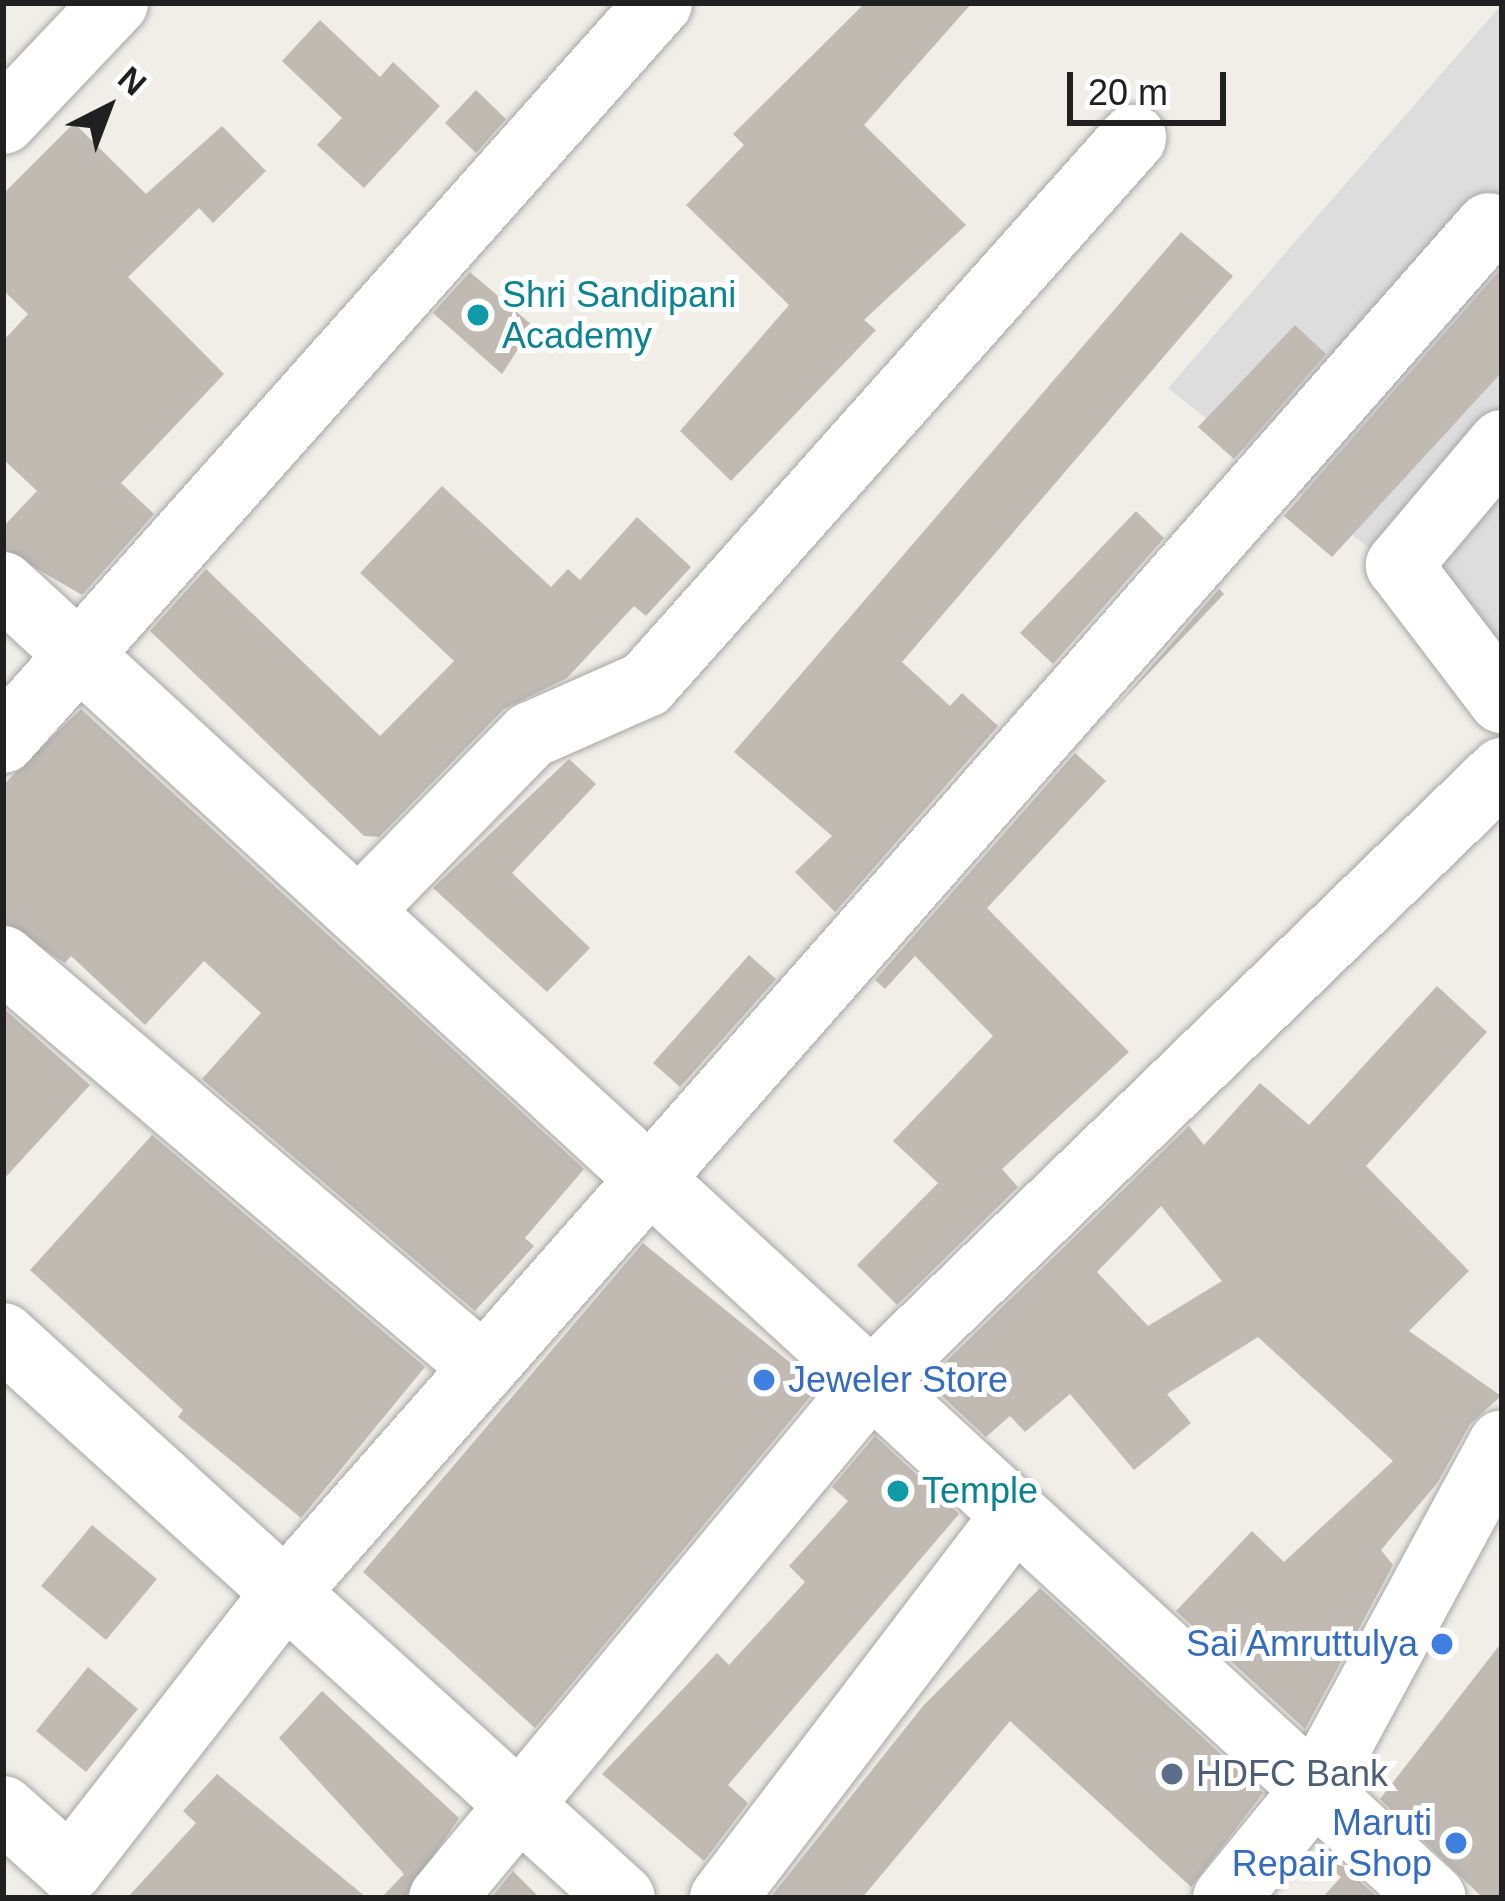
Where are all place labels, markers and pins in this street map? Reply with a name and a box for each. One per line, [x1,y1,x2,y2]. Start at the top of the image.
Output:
place label: Shri Sandipani Academy [502,272,736,357]
marker: Shri Sandipani Academy [465,302,491,328]
place label: Jeweler Store [788,1358,1008,1402]
marker: Jeweler Store [751,1367,777,1393]
place label: Temple [922,1469,1038,1513]
marker: Temple [885,1478,911,1504]
place label: Sai Amruttulya [1184,1622,1418,1666]
marker: Sai Amruttulya [1429,1631,1455,1657]
place label: HDFC Bank [1196,1752,1388,1796]
marker: HDFC Bank [1159,1761,1185,1787]
place label: Maruti Repair Shop [1232,1800,1432,1885]
marker: Maruti Repair Shop [1443,1830,1469,1856]

